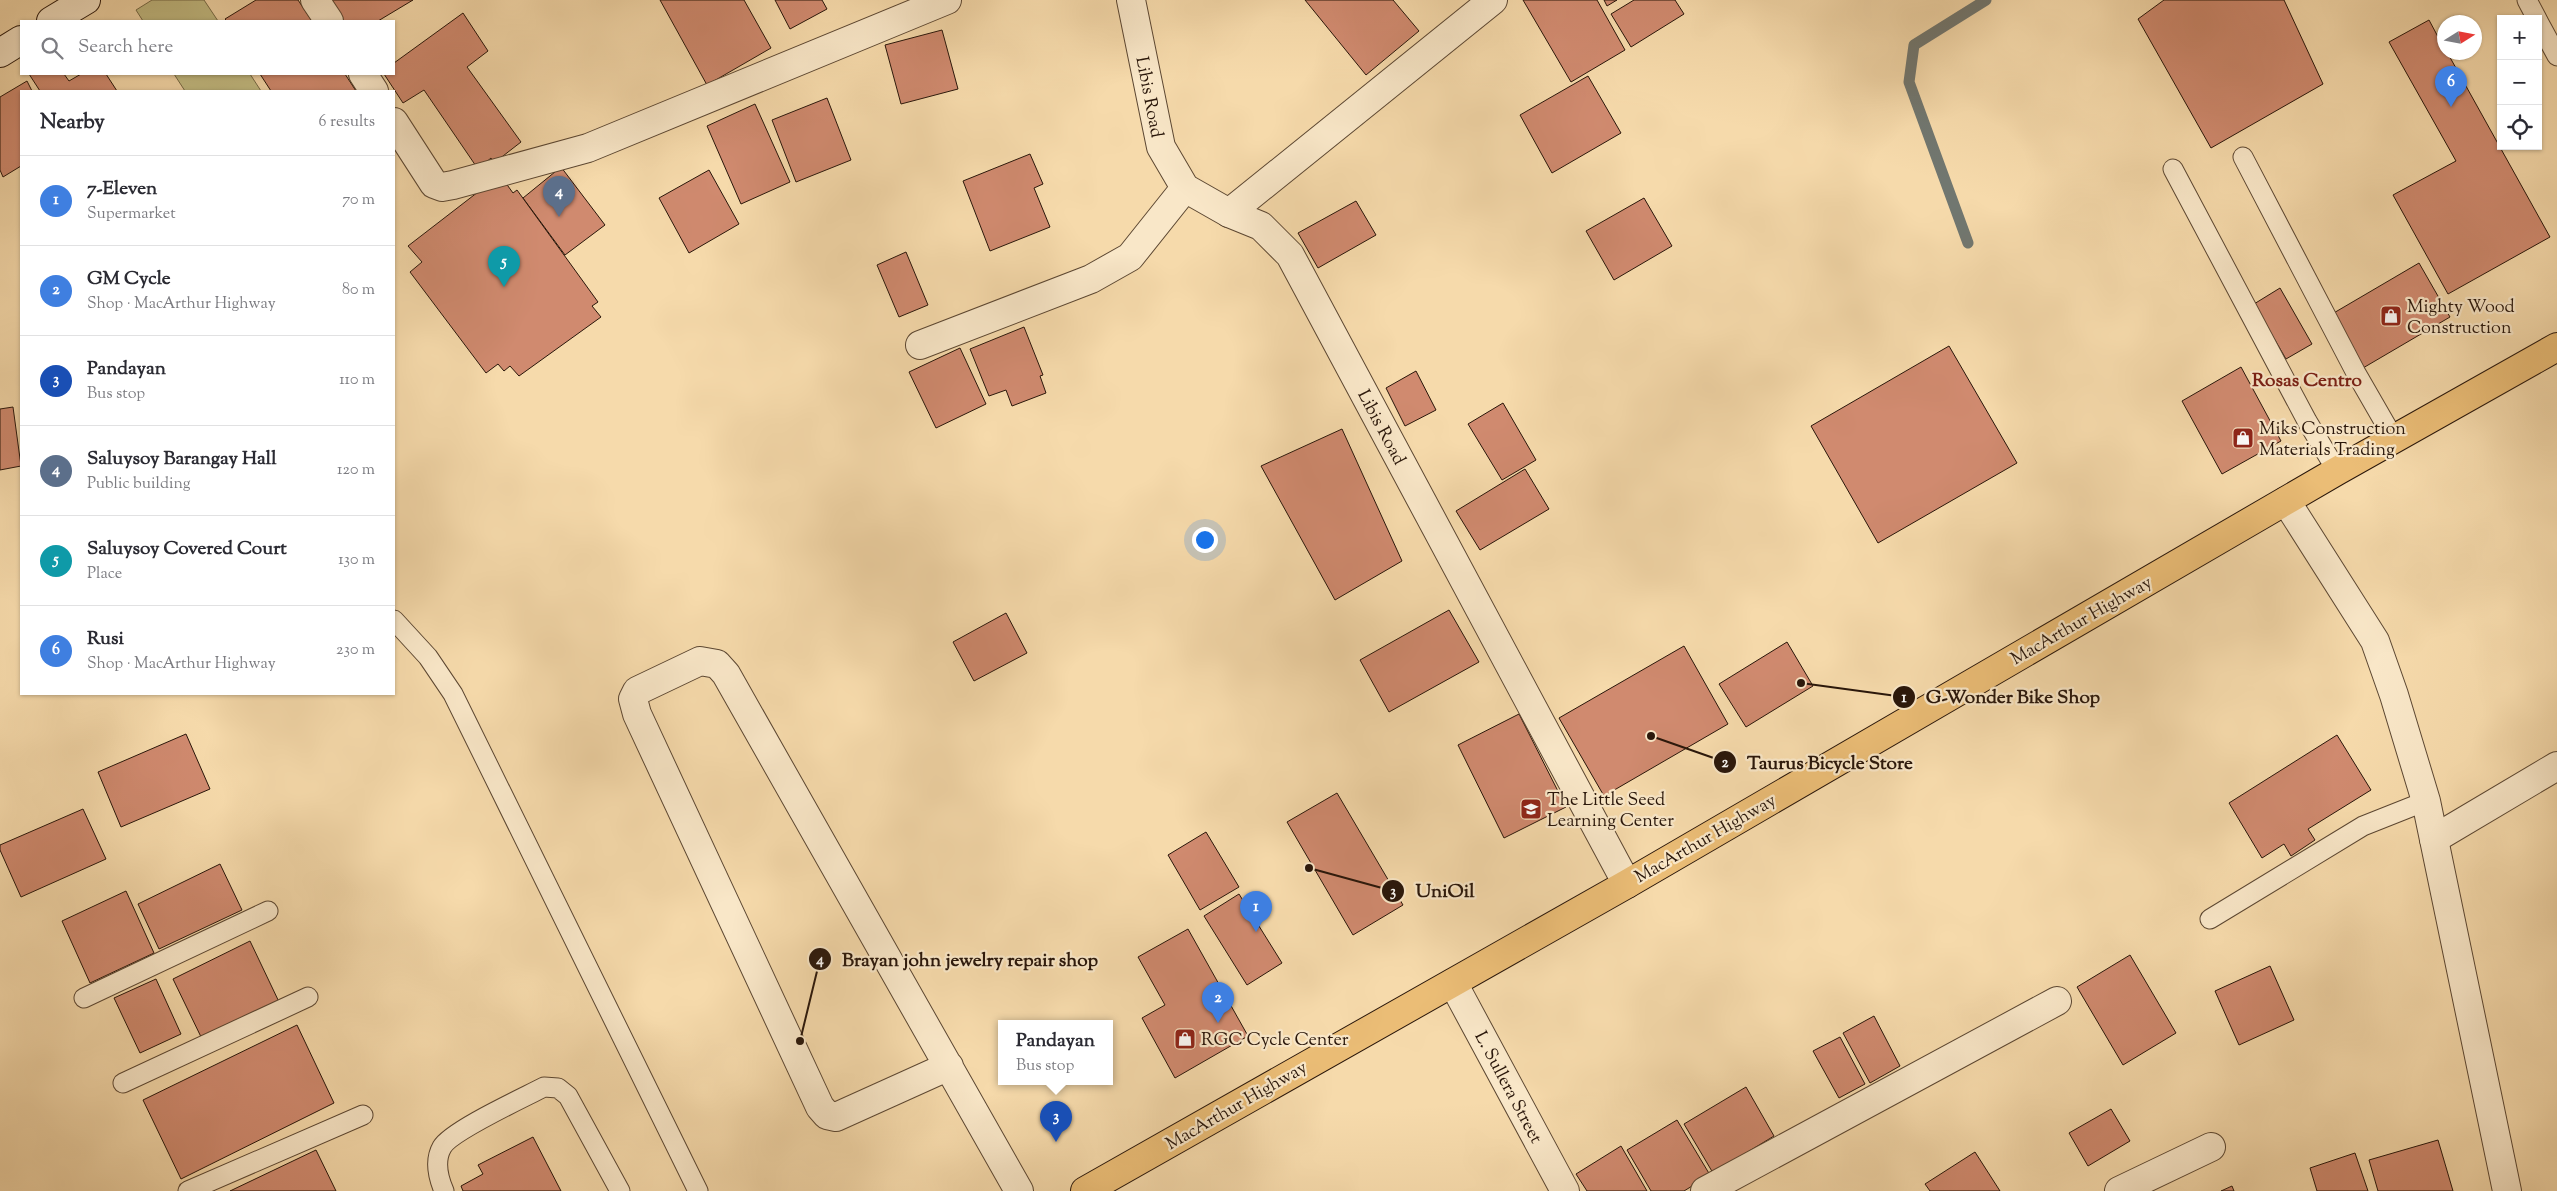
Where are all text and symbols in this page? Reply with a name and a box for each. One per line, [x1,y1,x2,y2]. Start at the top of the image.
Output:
north arrow [2437,15,2482,60]
map controls [2497,15,2542,150]
button: + [2497,15,2542,60]
search box [20,20,395,75]
icon: search [38,34,66,62]
text: Search here [78,34,173,61]
street label: Libis Road [1127,55,1169,140]
button: − [2497,60,2542,105]
pin: 6 [2435,66,2467,107]
button: locate [2497,105,2542,150]
text: Nearby [40,108,105,138]
text: 6 results [319,111,375,134]
text: 7-Eleven [87,176,157,203]
pin: 4 [543,176,575,217]
text: 1 [53,189,59,212]
text: 70 m [342,189,375,212]
text: Supermarket [87,203,176,226]
pin: 5 [488,246,520,287]
text: GM Cycle [87,266,171,293]
text: 2 [52,279,60,302]
text: 80 m [342,279,375,302]
text: Shop · MacArthur Highway [87,293,276,316]
place label: Mighty Wood Construction [2407,295,2515,342]
shop icon: Mighty Wood Construction [2379,304,2403,328]
text: Pandayan [87,356,166,383]
district label: Rosas Centro [2252,368,2363,395]
text: 3 [53,369,59,392]
text: 110 m [339,369,375,392]
text: Bus stop [87,383,145,406]
street label: Libis Road [1349,386,1411,470]
place label: Miks Construction Materials Trading [2259,417,2406,464]
shop icon: Miks Construction Materials Trading [2231,426,2255,450]
text: Saluysoy Barangay Hall [87,446,276,473]
text: 4 [52,459,60,482]
text: 120 m [337,459,375,482]
text: Public building [87,473,191,496]
your location [1192,527,1218,553]
text: Saluysoy Covered Court [87,536,287,563]
text: 5 [53,549,59,572]
text: 130 m [338,549,375,572]
text: Place [87,563,122,586]
street label: MacArthur Highway [2007,571,2157,673]
text: Rusi [87,626,124,653]
text: 6 [52,639,60,662]
text: 230 m [336,639,375,662]
text: Shop · MacArthur Highway [87,653,276,676]
callout: G-Wonder Bike Shop [1891,680,2110,714]
text: G-Wonder Bike Shop [1926,685,2101,712]
text: 1 [1901,688,1907,709]
callout: Taurus Bicycle Store [1712,745,1923,779]
text: Taurus Bicycle Store [1747,751,1913,778]
text: 2 [1721,753,1729,774]
place label: The Little Seed Learning Center [1547,788,1674,835]
street label: MacArthur Highway [1631,789,1781,891]
school or university icon: The Little Seed Learning Center [1519,797,1543,821]
callout: UniOil [1380,874,1484,908]
text: UniOil [1416,879,1475,906]
text: 3 [1390,882,1396,903]
pin: 1 [1240,891,1272,932]
callout: Brayan john jewelry repair shop [807,942,1108,976]
text: Brayan john jewelry repair shop [842,948,1098,975]
text: 4 [815,950,824,971]
pin: 2 [1202,982,1234,1023]
popup [998,1020,1113,1085]
shop icon: RGC Cycle Center [1173,1027,1197,1051]
street label: L. Sullera Street [1467,1027,1548,1149]
text: Pandayan [1016,1028,1095,1055]
place label: RGC Cycle Center [1201,1028,1349,1054]
text: Bus stop [1016,1055,1074,1078]
street label: MacArthur Highway [1162,1056,1312,1158]
pin: 3 [1040,1101,1072,1142]

